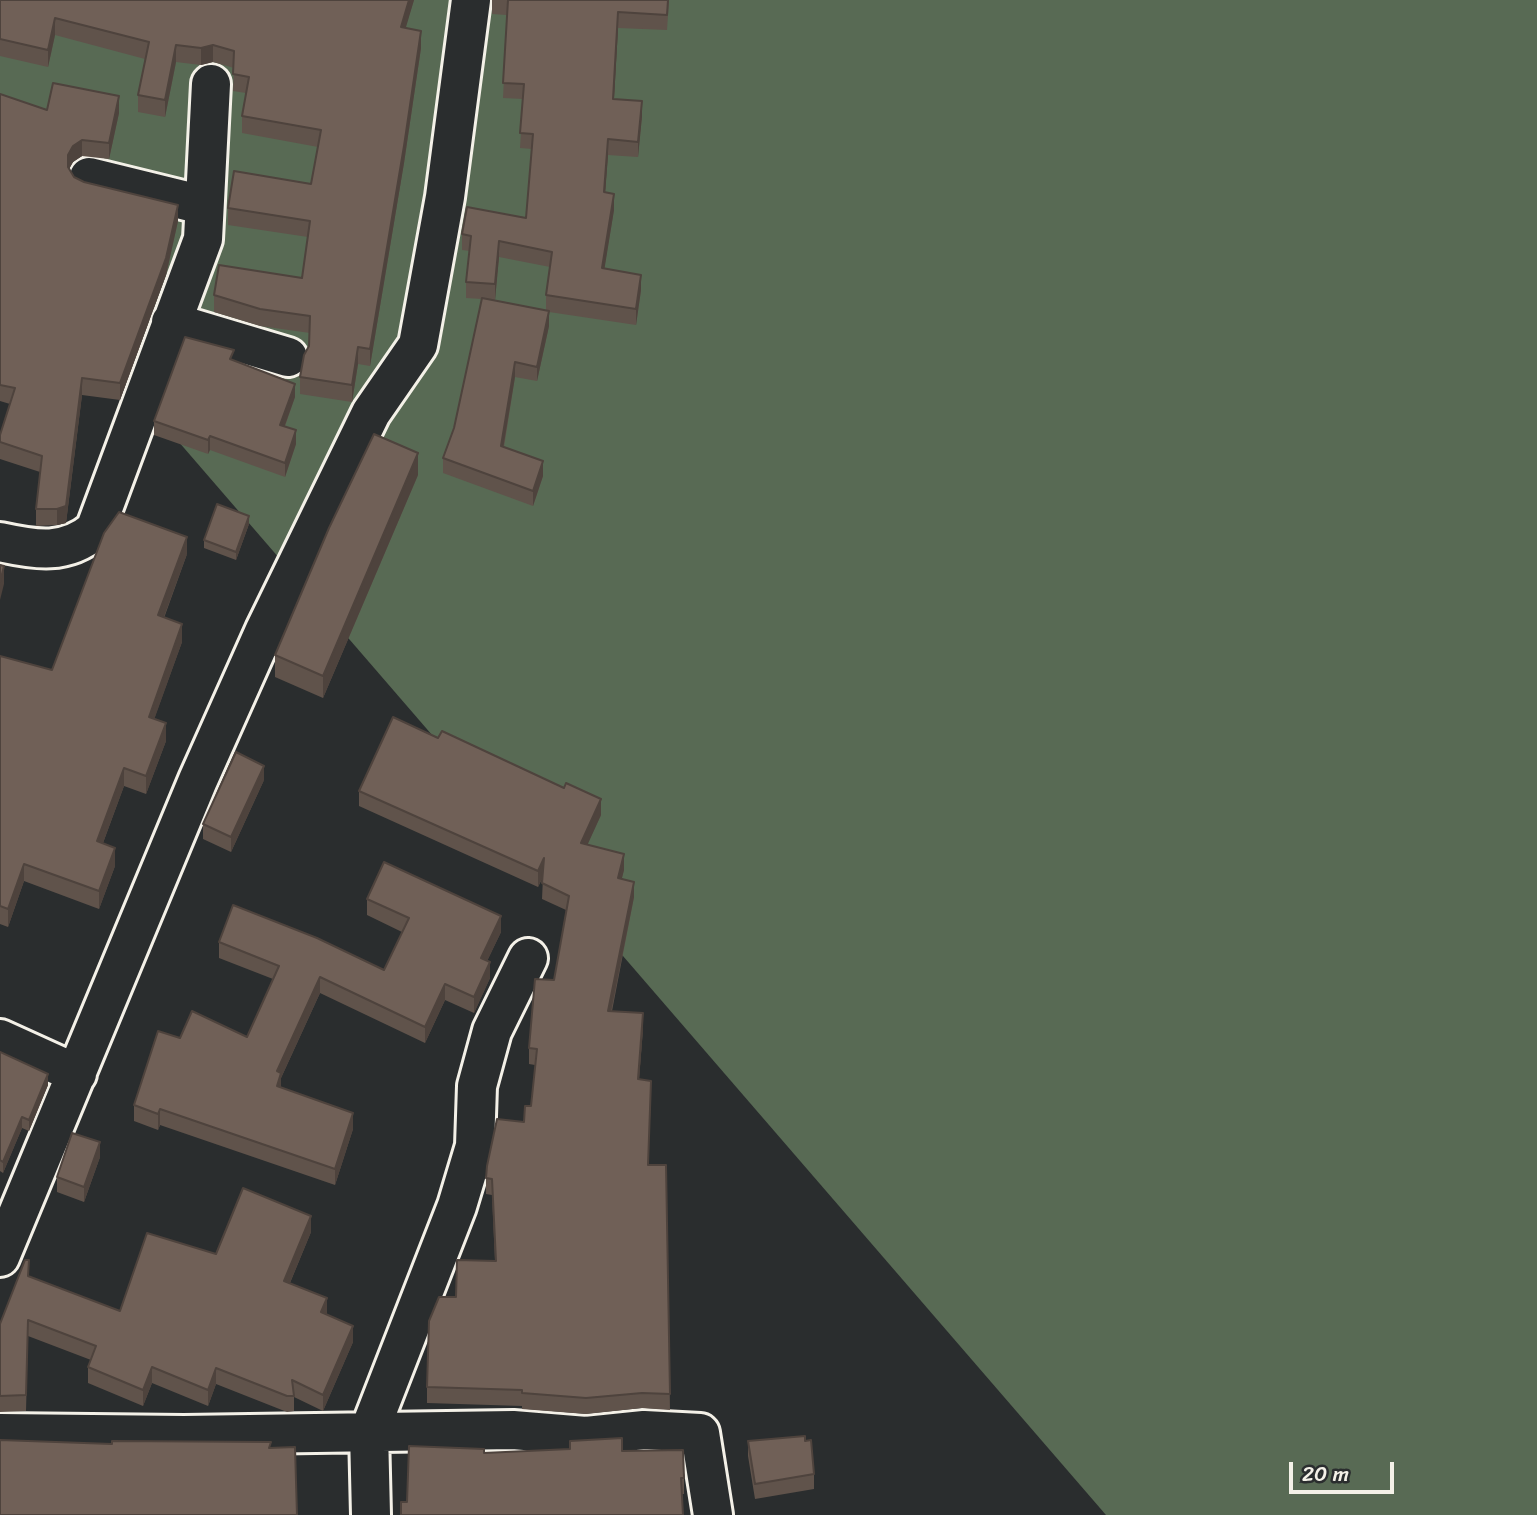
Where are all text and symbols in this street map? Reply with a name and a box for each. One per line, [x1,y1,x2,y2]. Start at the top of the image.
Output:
scale bar [1292,1448,1397,1492]
text: 20 m [1302,1455,1349,1493]

